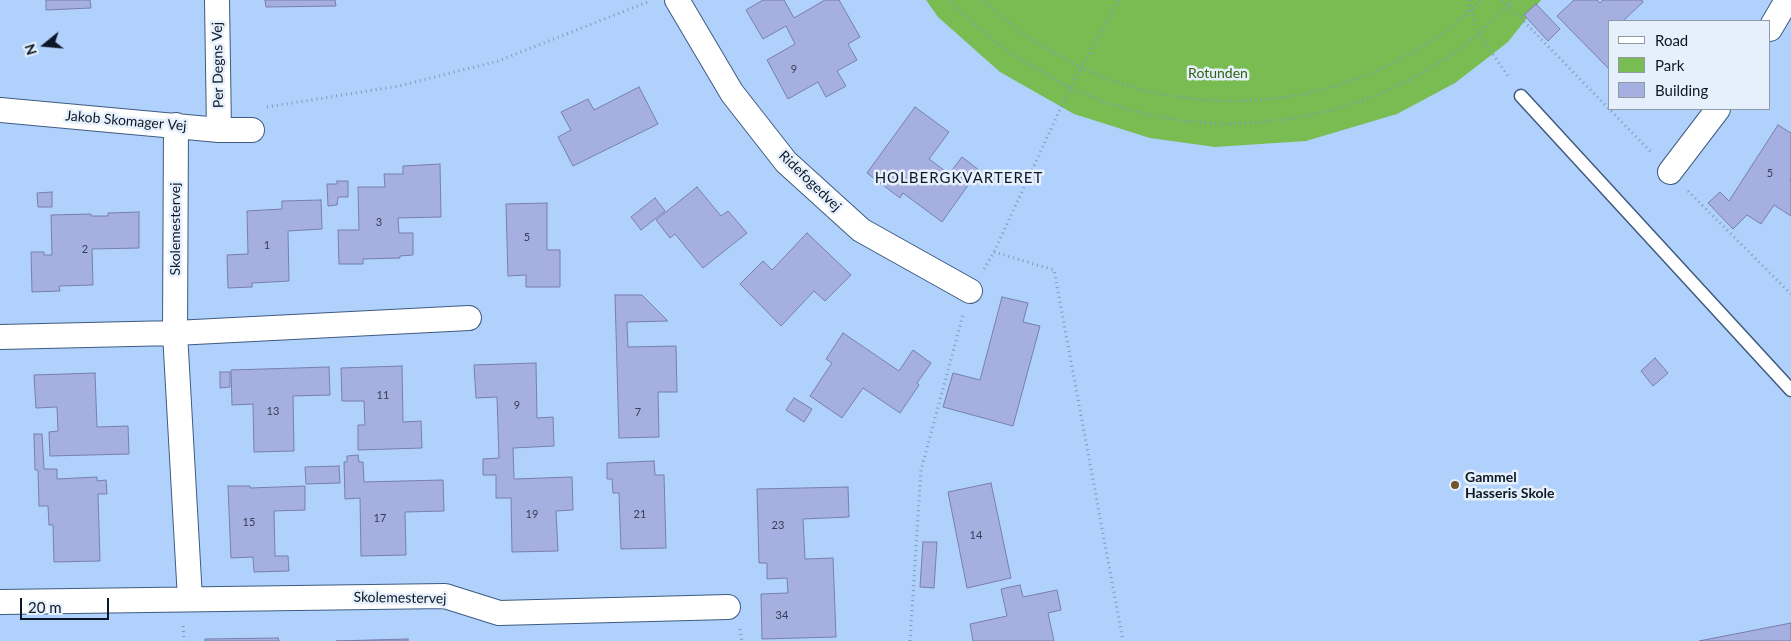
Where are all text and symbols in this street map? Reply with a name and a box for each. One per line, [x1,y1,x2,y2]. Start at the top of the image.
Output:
north arrow [20,20,70,70]
legend [1608,20,1771,110]
street label: Per Degns Vej [209,22,227,108]
text: Road [1655,31,1688,49]
text: N [20,42,40,57]
text: Park [1655,56,1684,74]
house number: 9 [791,62,797,76]
park label: Rotunden [1188,65,1248,81]
text: Building [1655,81,1708,99]
street label: Jakob Skomager Vej [65,107,187,135]
street label: Ridefogedvej [775,147,845,215]
house number: 5 [1767,166,1773,180]
district label: HOLBERGKVARTERET [873,169,1045,187]
street label: Skolemestervej [167,182,183,276]
house number: 3 [376,215,382,229]
house number: 5 [524,230,530,244]
house number: 1 [264,238,270,252]
house number: 2 [82,242,88,256]
house number: 11 [377,388,389,402]
house number: 9 [514,398,520,412]
house number: 13 [267,404,279,418]
house number: 7 [635,405,641,419]
place label: Gammel Hasseris Skole [1465,469,1555,502]
marker: Gammel Hasseris Skole [1449,479,1461,491]
house number: 19 [526,507,538,521]
house number: 21 [634,507,646,521]
house number: 17 [374,511,386,525]
house number: 15 [243,515,255,529]
house number: 23 [772,518,784,532]
house number: 14 [970,528,982,542]
scale bar [22,588,111,620]
street label: Skolemestervej [353,589,447,607]
text: 20 m [28,598,62,616]
house number: 34 [776,608,788,622]

